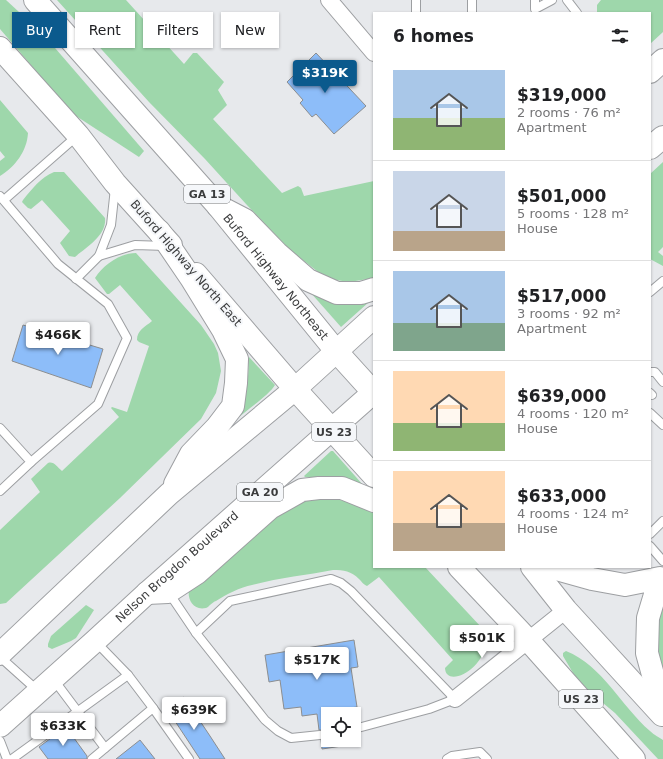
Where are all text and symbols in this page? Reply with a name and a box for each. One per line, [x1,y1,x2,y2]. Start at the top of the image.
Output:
chip: Buy [12,12,67,48]
chip: Rent [75,12,135,48]
chip: Filters [143,12,213,48]
chip: New [221,12,279,48]
icon: filters [609,25,631,47]
text: 6 homes [393,26,474,46]
pin: $319K [297,60,353,94]
text: $319K [302,65,348,80]
text: $319,000 [517,85,606,105]
icon: home [425,86,473,134]
text: 2 rooms · 76 m² [517,105,621,120]
text: Apartment [517,120,587,135]
road number: GA 13 [184,185,230,203]
text: $501,000 [517,186,606,206]
icon: home [425,187,473,235]
street label: Buford Highway North East [127,197,245,329]
text: 5 rooms · 128 m² [517,206,629,221]
street label: Buford Highway Northeast [220,211,331,343]
text: House [517,221,558,236]
text: $517,000 [517,286,606,306]
icon: home [425,287,473,335]
text: 3 rooms · 92 m² [517,306,621,321]
text: Apartment [517,321,587,336]
pin: $466K [30,322,86,356]
text: $466K [35,327,81,342]
text: $639,000 [517,386,606,406]
icon: home [425,387,473,435]
text: 4 rooms · 120 m² [517,406,629,421]
text: House [517,421,558,436]
road number: US 23 [312,423,356,441]
road number: GA 20 [237,483,283,501]
text: $633,000 [517,486,606,506]
icon: home [425,487,473,535]
text: 4 rooms · 124 m² [517,506,629,521]
street label: Nelson Brogdon Boulevard [113,508,241,625]
text: House [517,521,558,536]
pin: $501K [454,625,510,659]
text: $501K [459,630,505,645]
pin: $517K [289,647,345,681]
text: $517K [294,652,340,667]
road number: US 23 [559,690,603,708]
pin: $639K [166,697,222,731]
text: $639K [171,702,217,717]
map controls [321,707,361,747]
button: locate [321,707,361,747]
pin: $633K [35,713,91,747]
text: $633K [40,718,86,733]

